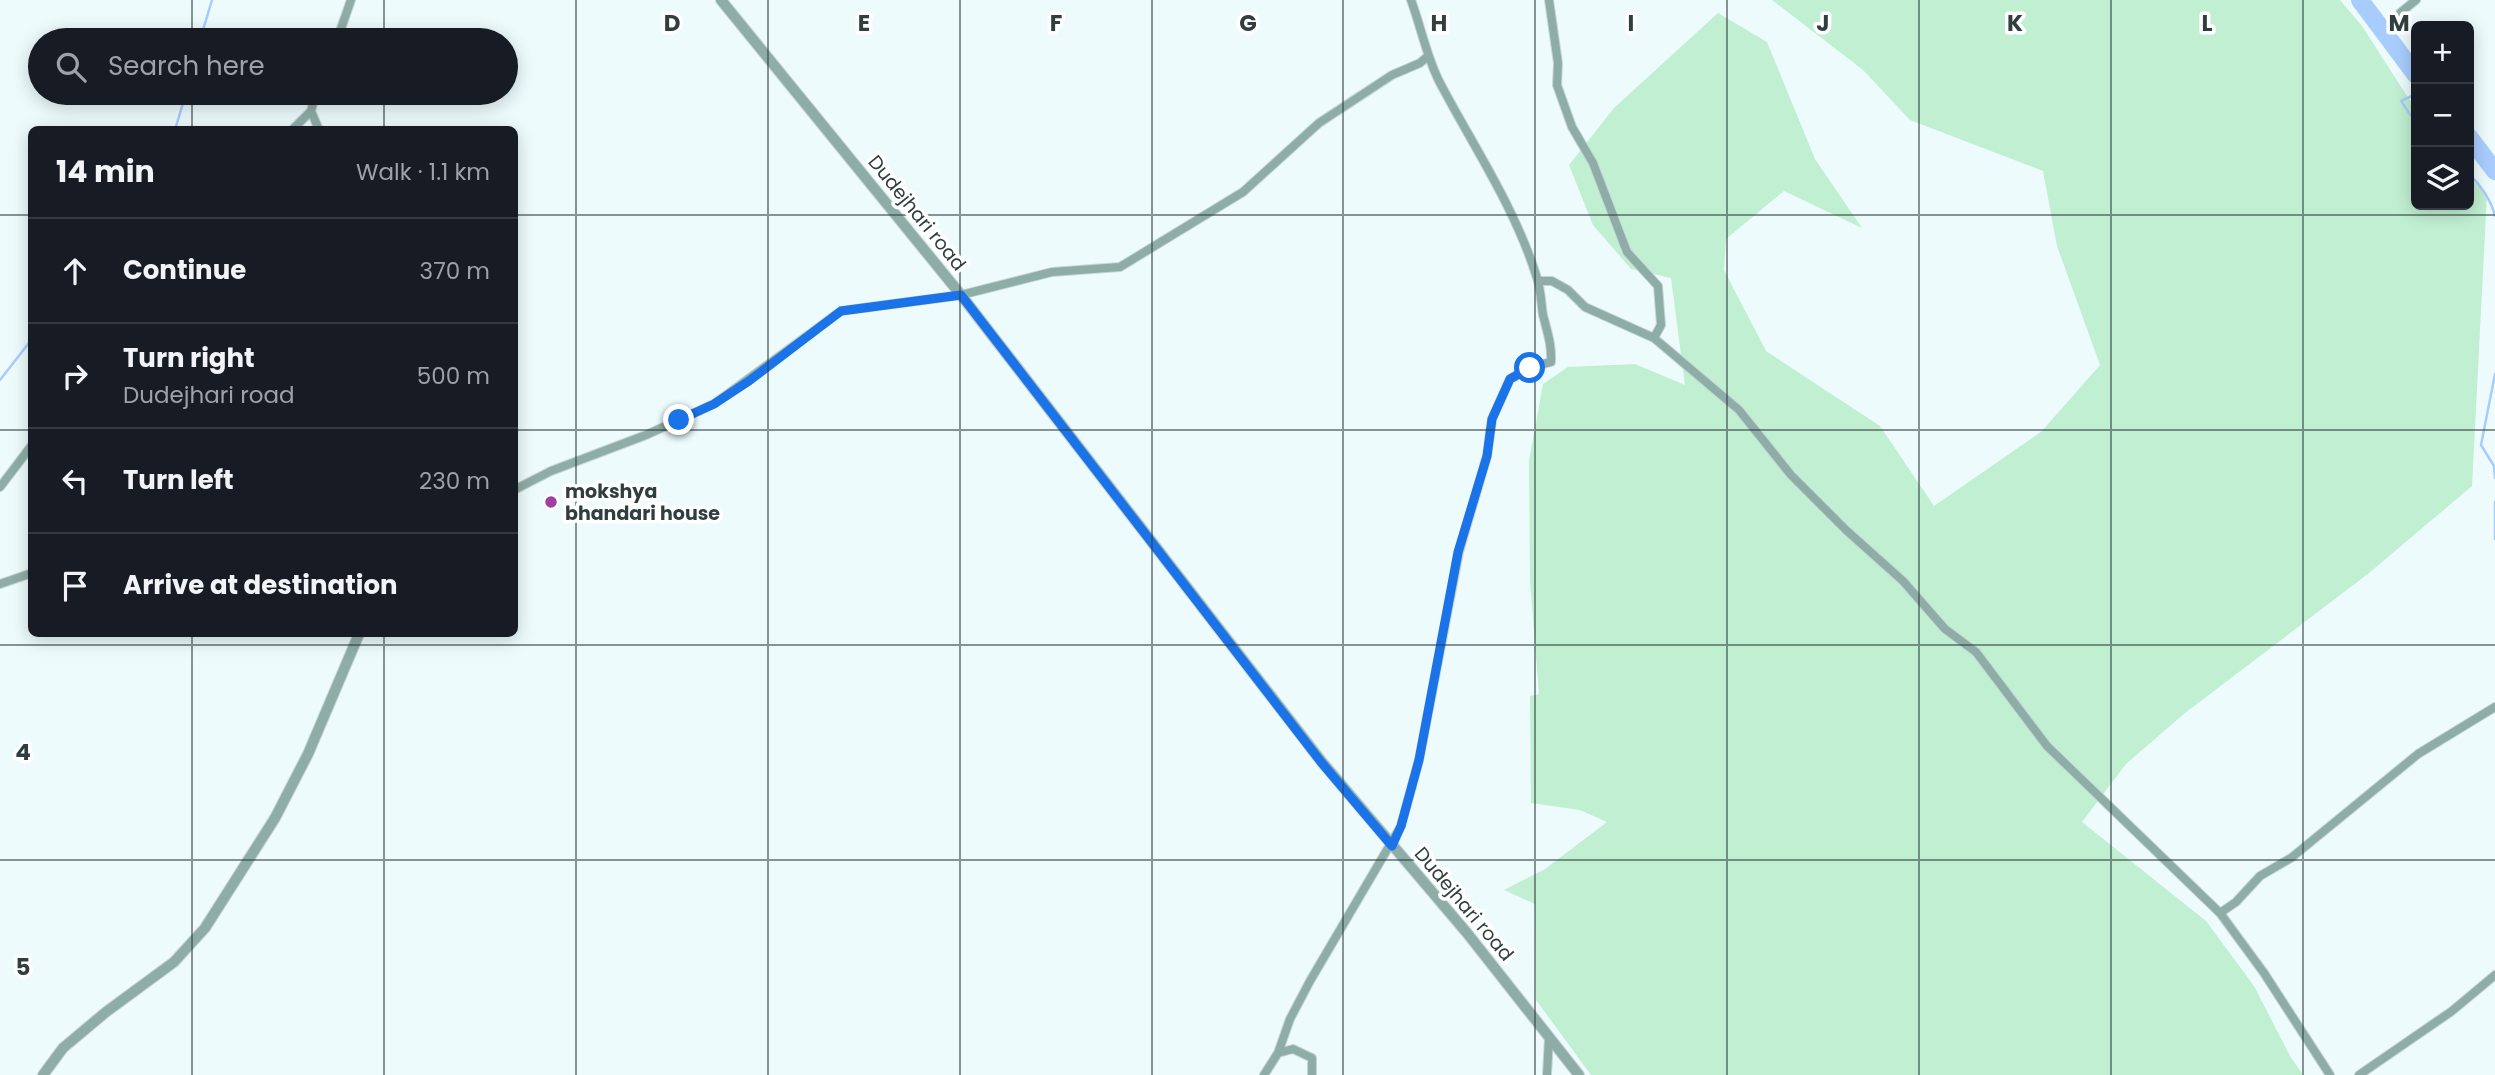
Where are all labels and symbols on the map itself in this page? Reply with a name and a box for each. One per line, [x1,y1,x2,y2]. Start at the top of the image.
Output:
text: D [664,7,680,39]
text: E [858,7,870,39]
text: F [1050,7,1062,39]
text: G [1239,7,1257,39]
text: H [1431,7,1447,39]
text: I [1628,7,1634,39]
text: J [1816,7,1830,39]
text: K [2007,7,2023,39]
text: L [2202,7,2213,39]
text: M [2388,7,2410,39]
street label: Dudejhari road [862,149,972,277]
route start [1514,352,1545,383]
route end [663,404,694,435]
place label: mokshya bhandari house [565,478,720,527]
marker: mokshya bhandari house [543,494,559,510]
text: 4 [15,736,31,768]
street label: Dudejhari road [1408,841,1520,967]
text: 5 [16,951,30,983]

